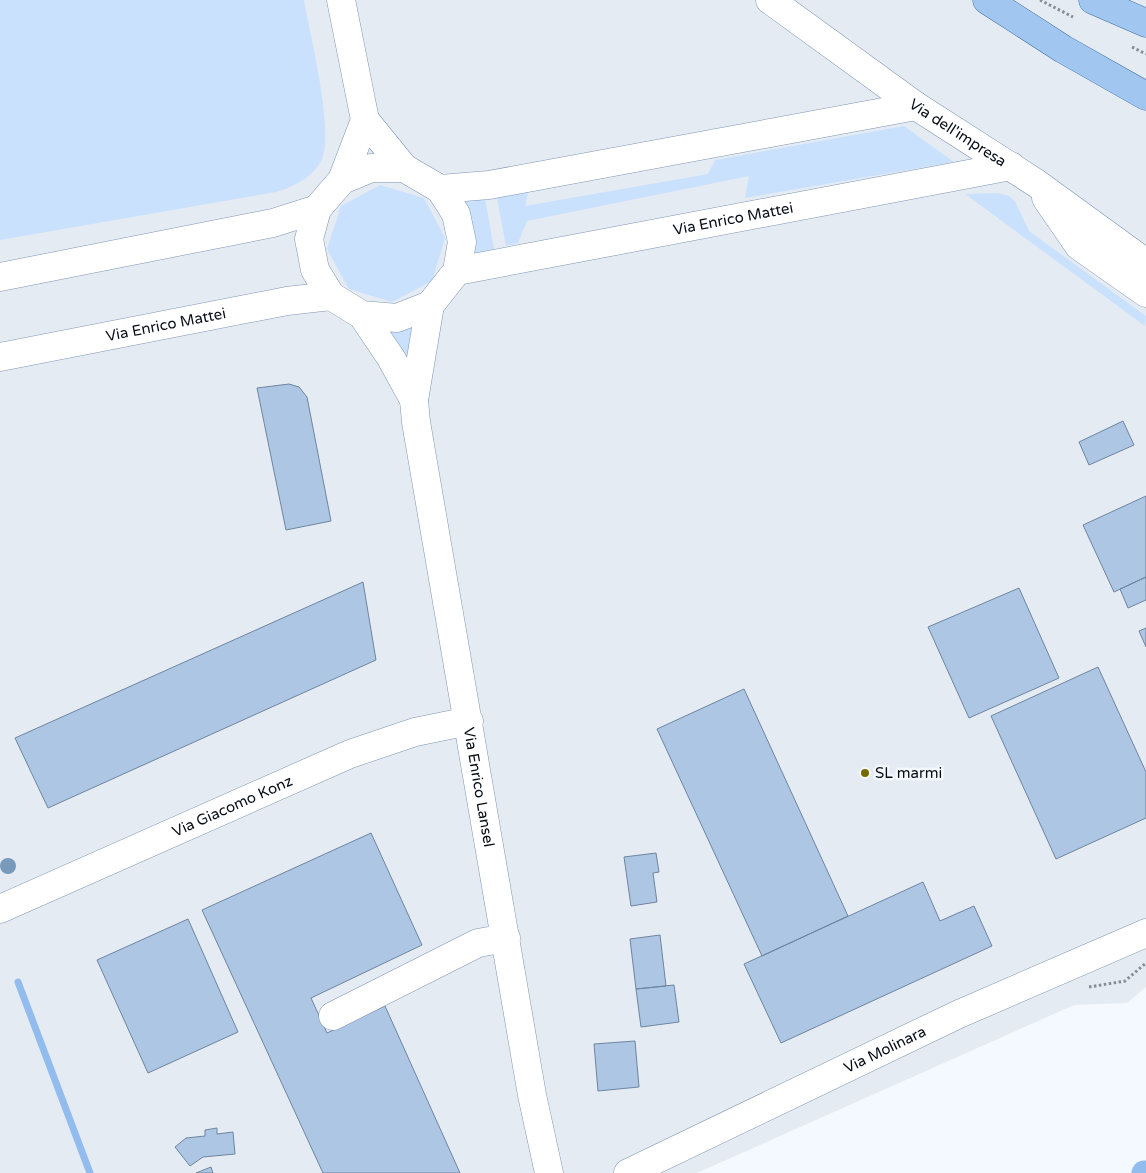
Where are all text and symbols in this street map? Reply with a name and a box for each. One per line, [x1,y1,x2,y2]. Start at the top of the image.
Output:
street label: Via dell'impresa [906,95,1010,171]
street label: Via Enrico Mattei [672,198,795,239]
street label: Via Enrico Mattei [104,304,227,345]
street label: Via Enrico Lansel [460,726,498,848]
place label: SL marmi [875,764,942,782]
marker: SL marmi [859,767,871,779]
street label: Via Giacomo Konz [169,772,295,841]
street label: Via Molinara [841,1022,929,1077]

